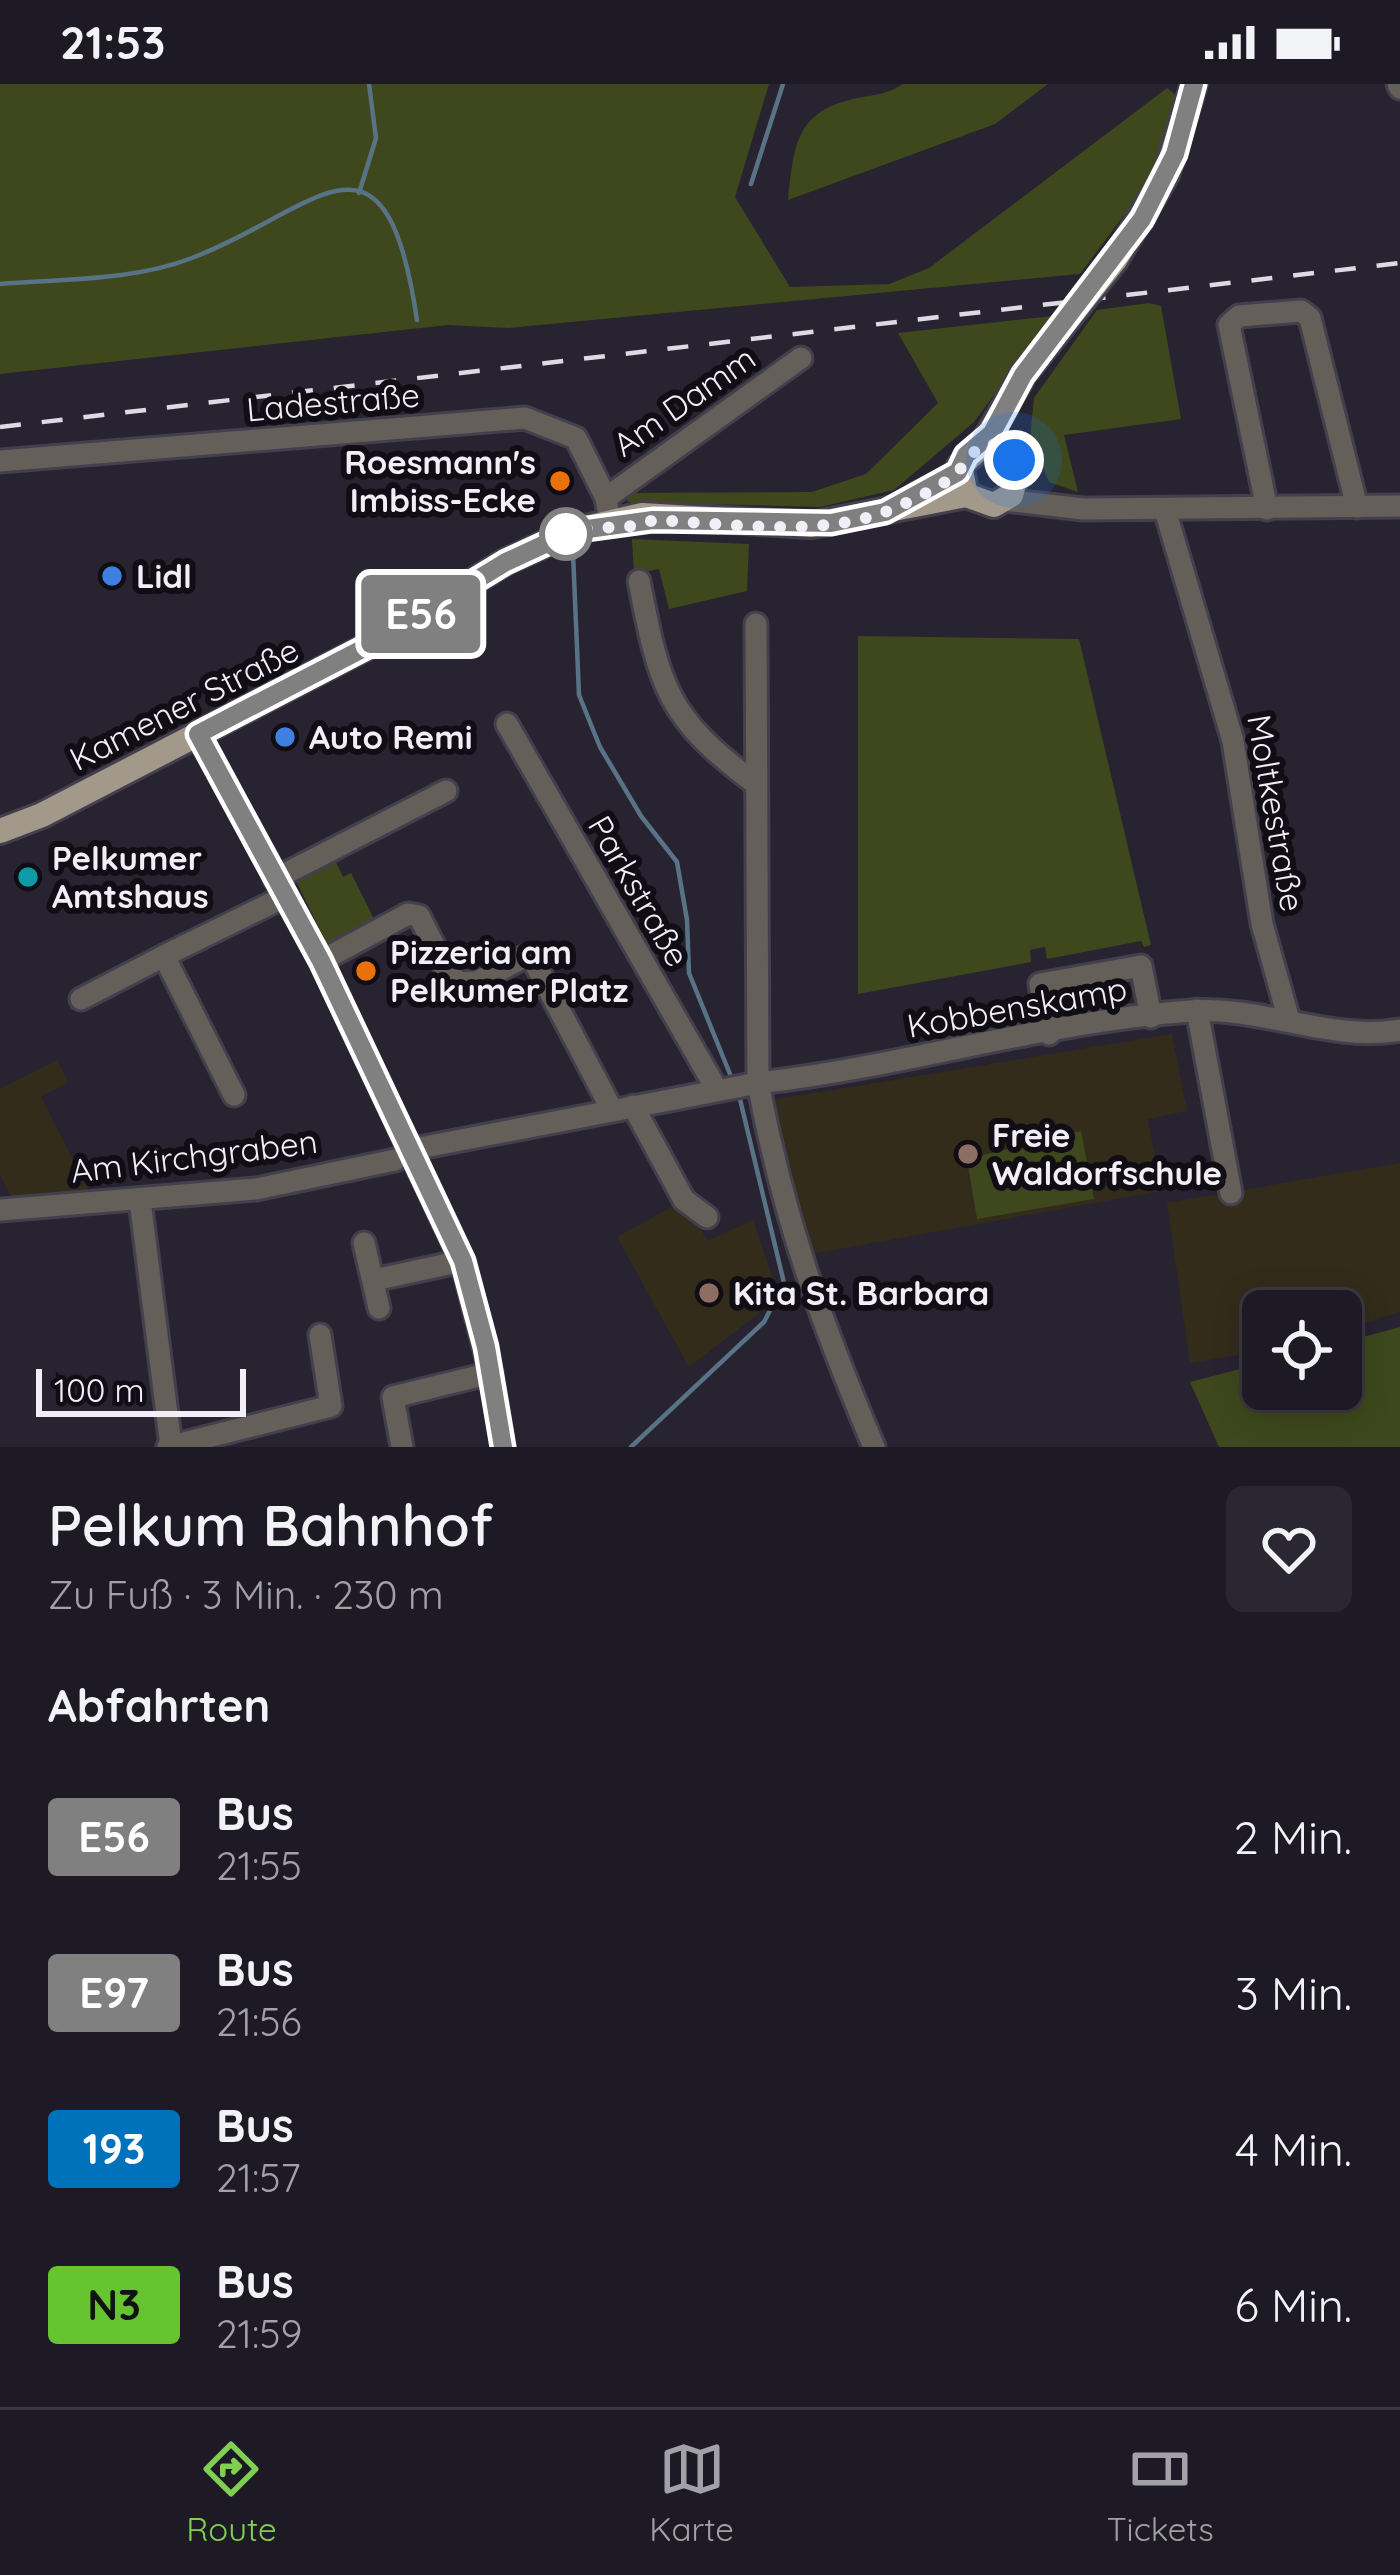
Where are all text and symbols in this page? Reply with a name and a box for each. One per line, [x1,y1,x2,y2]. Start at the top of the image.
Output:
text: 21:53 [60,14,165,70]
street label: Am Damm [605,337,763,465]
street label: Ladestraße [245,374,421,429]
your location [984,430,1044,490]
place label: Roesmann's Imbiss-Ecke [344,441,536,520]
marker: Roesmann's Imbiss-Ecke [547,468,573,494]
unlabelled marker [541,509,591,559]
place label: Lidl [136,555,192,596]
marker: Lidl [99,563,125,589]
line badge: E56 [352,575,490,653]
text: E56 [385,587,457,640]
street label: Kamener Straße [63,628,305,779]
street label: Moltkestraße [1239,711,1314,915]
place label: Auto Remi [309,716,472,757]
marker: Auto Remi [272,724,298,750]
street label: Parkstraße [580,808,699,973]
place label: Pelkumer Amtshaus [52,837,209,916]
marker: Pelkumer Amtshaus [15,864,41,890]
place label: Pizzeria am Pelkumer Platz [390,931,628,1010]
marker: Pizzeria am Pelkumer Platz [353,958,379,984]
street label: Kobbenskamp [904,967,1130,1046]
place label: Freie Waldorfschule [992,1114,1222,1193]
street label: Am Kirchgraben [68,1120,320,1191]
marker: Freie Waldorfschule [955,1141,981,1167]
place label: Kita St. Barbara [733,1272,989,1313]
marker: Kita St. Barbara [696,1280,722,1306]
map controls [1242,1290,1362,1410]
button: locate [1242,1290,1362,1410]
scale bar [36,1363,246,1416]
text: 100 m [54,1369,145,1410]
button: heart [1226,1486,1352,1612]
text: Pelkum Bahnhof [48,1489,493,1560]
text: Zu Fuß · 3 Min. · 230 m [48,1570,444,1619]
text: Abfahrten [48,1677,270,1733]
text: Bus [216,1785,294,1841]
text: 2 Min. [1234,1809,1352,1865]
text: E56 [78,1810,150,1863]
text: 21:55 [216,1841,302,1890]
text: Bus [216,1941,294,1997]
text: 3 Min. [1235,1965,1352,2021]
text: E97 [79,1966,149,2019]
text: 21:56 [216,1997,302,2046]
text: Bus [216,2097,294,2153]
text: 4 Min. [1235,2121,1352,2177]
text: 193 [83,2122,145,2175]
text: 21:57 [216,2153,301,2202]
text: Bus [216,2253,294,2309]
text: 6 Min. [1235,2277,1352,2333]
text: N3 [87,2278,141,2331]
text: 21:59 [216,2309,302,2358]
tab: Route [186,2436,277,2549]
tab: Karte [649,2436,734,2549]
tab: Tickets [1107,2436,1214,2549]

